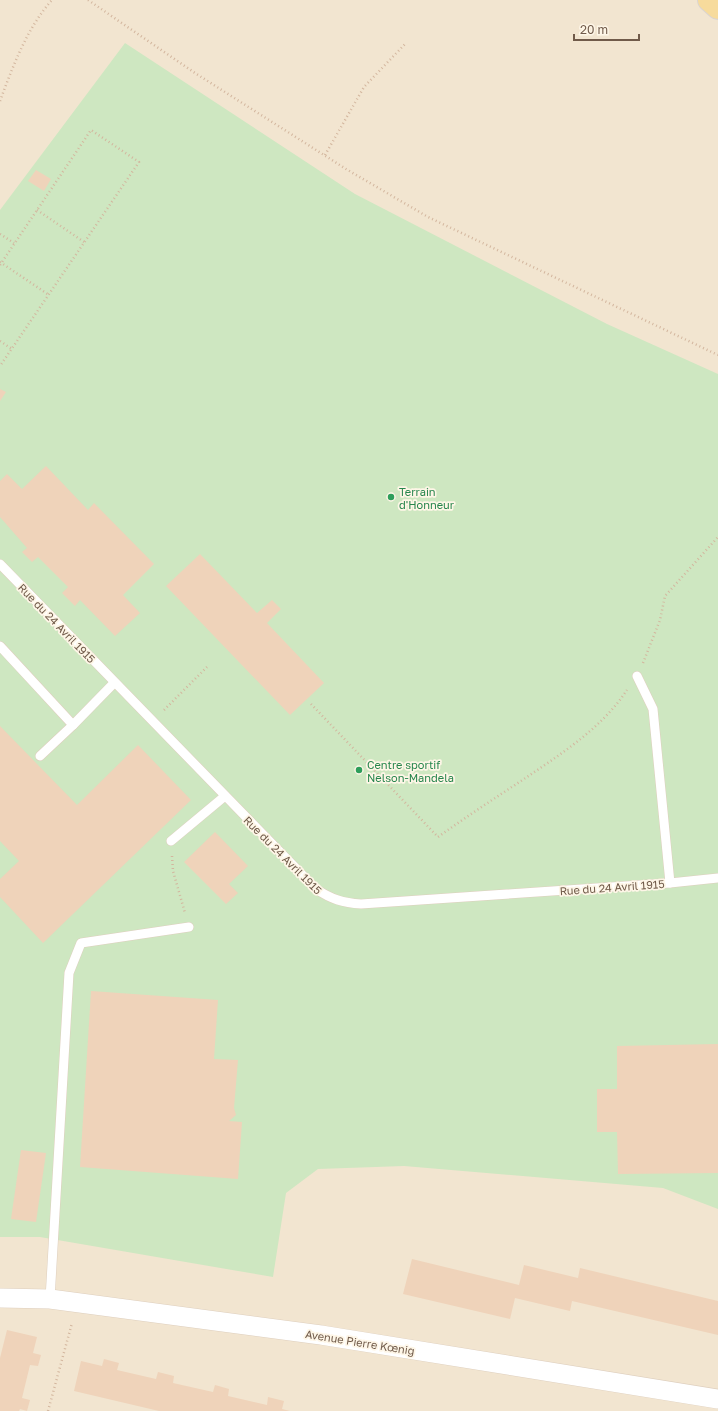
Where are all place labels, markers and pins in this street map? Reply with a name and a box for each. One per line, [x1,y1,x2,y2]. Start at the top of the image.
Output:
place label: Terrain d'Honneur [399,485,455,511]
marker: Terrain d'Honneur [386,492,396,502]
place label: Centre sportif Nelson-Mandela [367,758,454,784]
marker: Centre sportif Nelson-Mandela [354,765,364,775]

